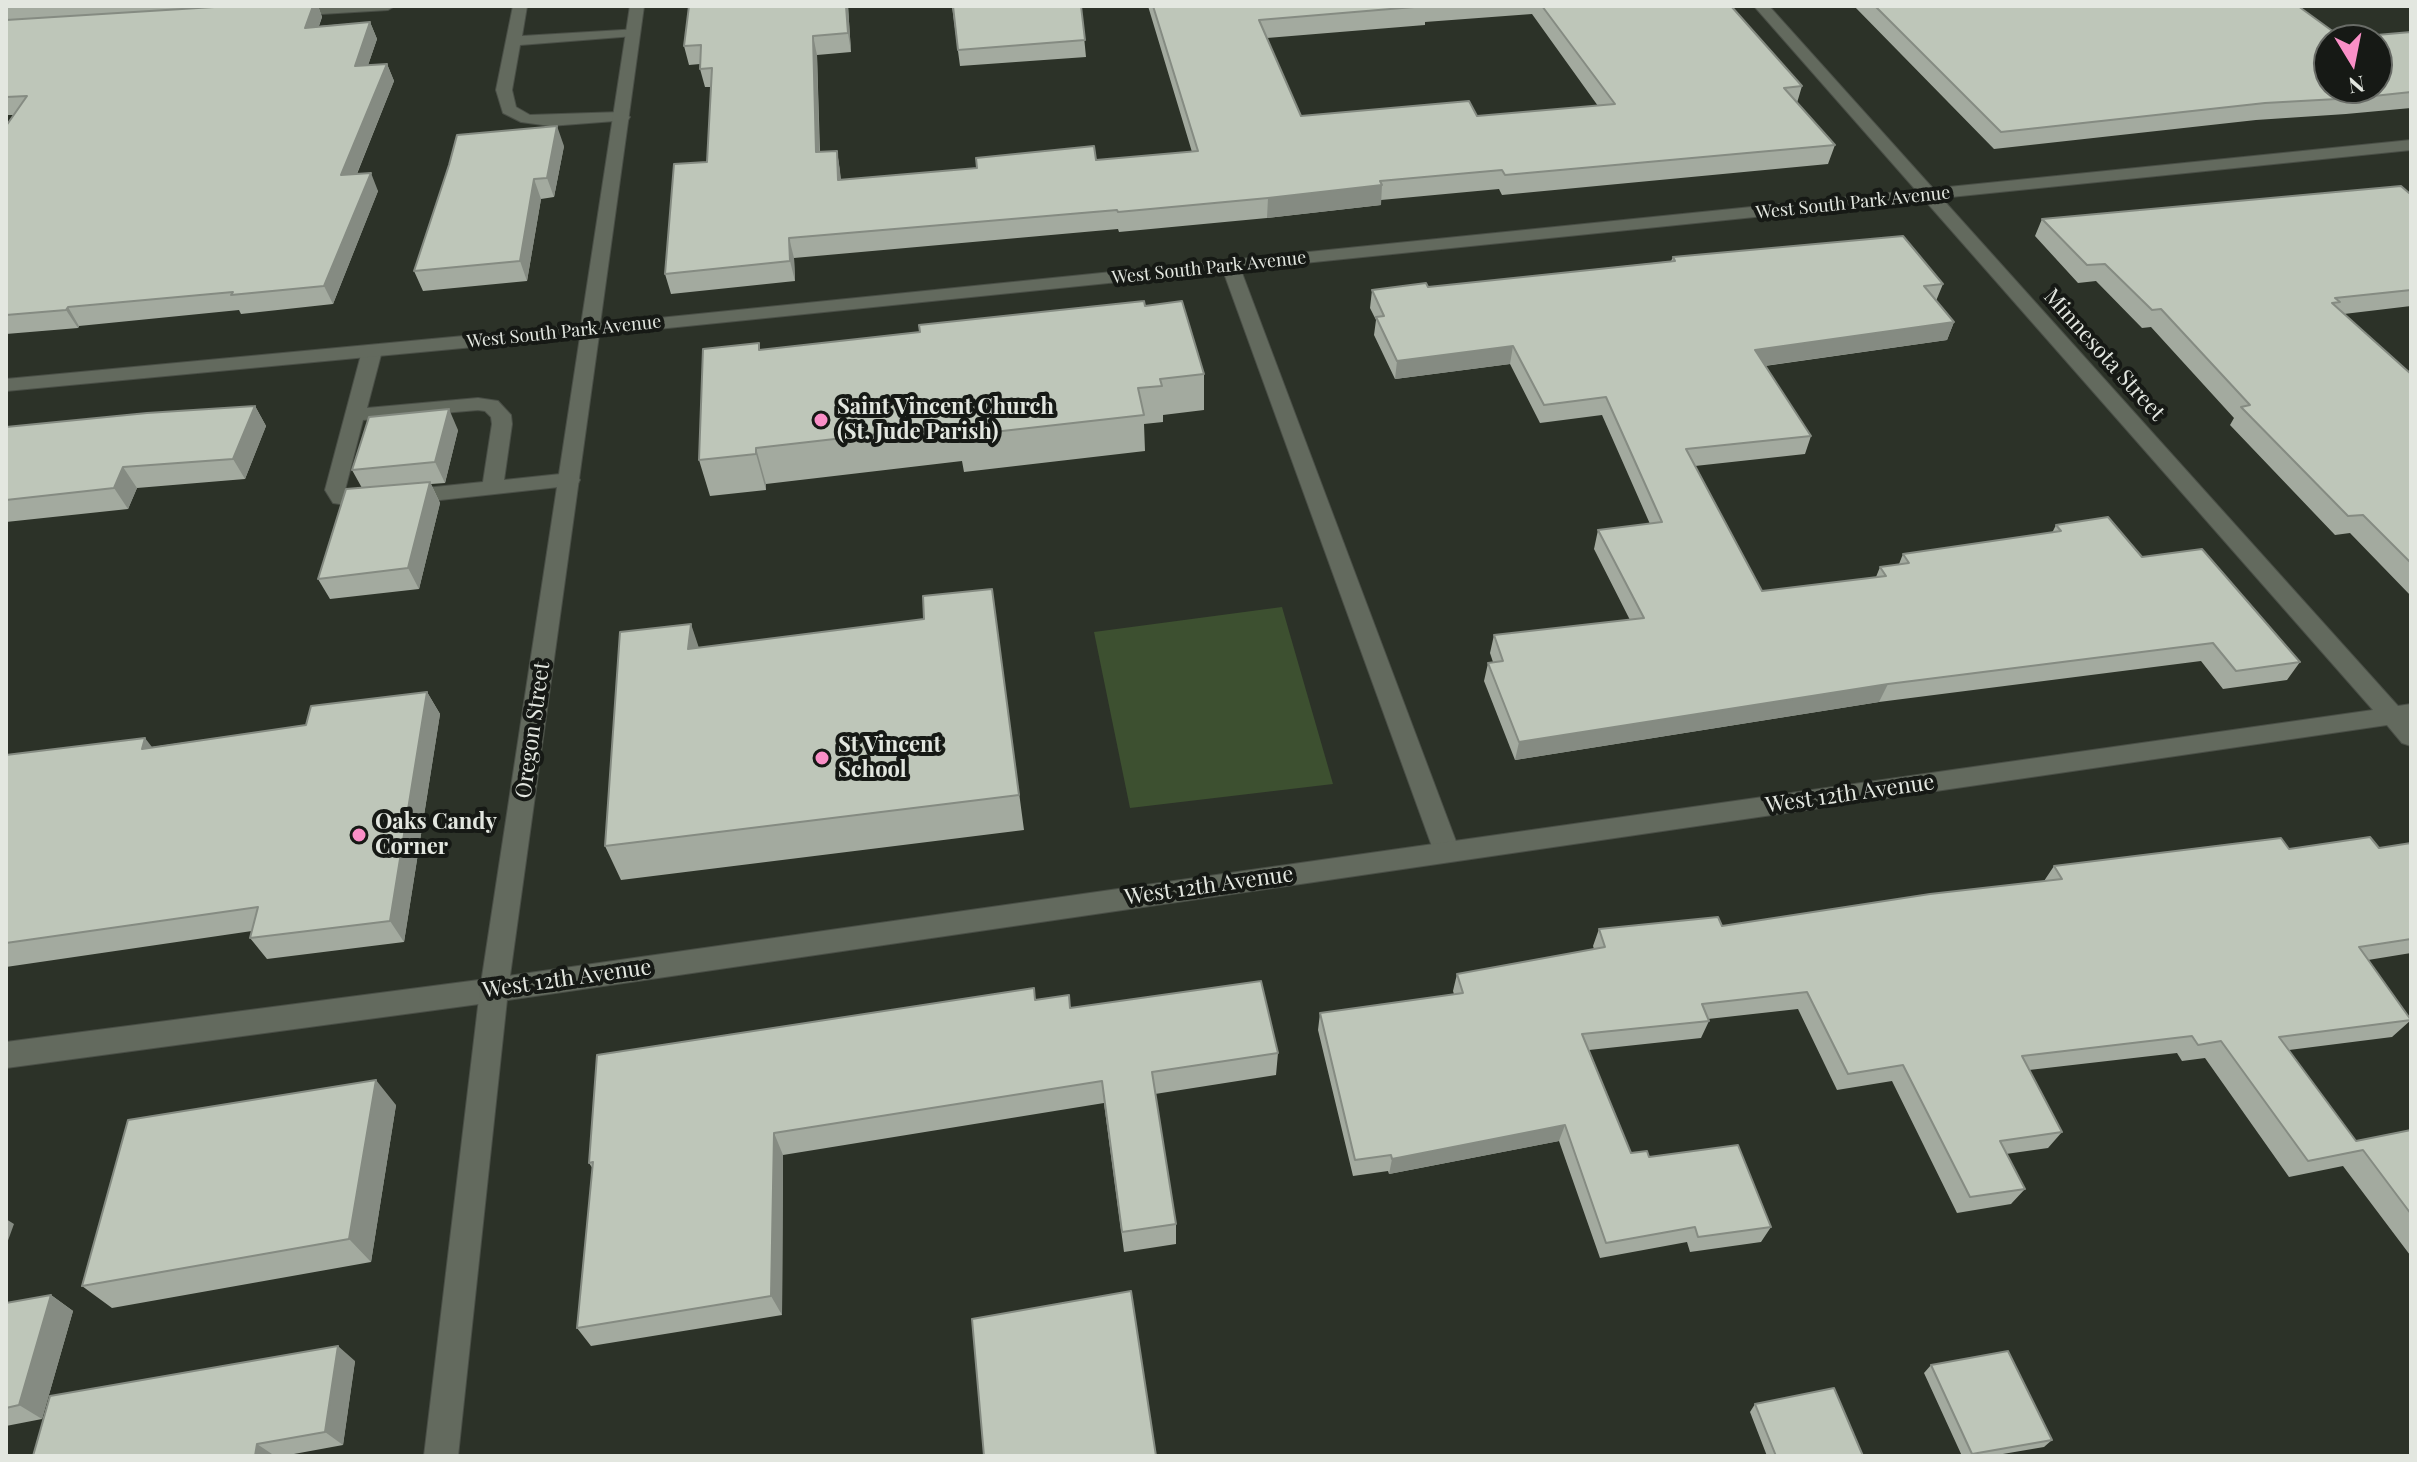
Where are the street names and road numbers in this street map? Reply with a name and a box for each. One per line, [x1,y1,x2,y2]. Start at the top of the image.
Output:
street label: West South Park Avenue [1755,182,1951,224]
street label: West South Park Avenue [1111,247,1307,289]
street label: Minnesota Street [2038,284,2170,426]
street label: West South Park Avenue [466,311,662,353]
street label: Oregon Street [510,660,556,800]
street label: West 12th Avenue [1764,769,1936,819]
street label: West 12th Avenue [1123,861,1295,911]
street label: West 12th Avenue [481,954,653,1004]

